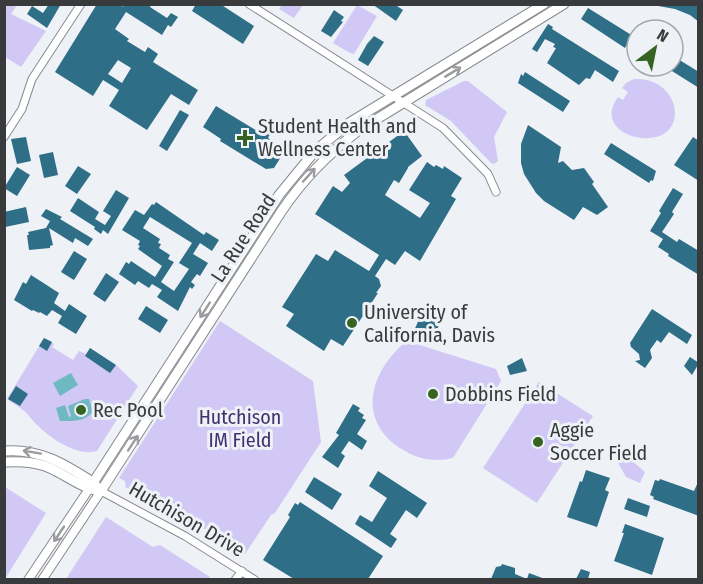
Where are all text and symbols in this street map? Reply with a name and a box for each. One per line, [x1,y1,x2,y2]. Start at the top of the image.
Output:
north arrow [625,18,685,78]
text: N [654,25,672,46]
one-way arrow [444,66,461,78]
place label: Student Health and Wellness Center [258,114,417,161]
marker: Student Health and Wellness Center [236,129,254,147]
one-way arrow [302,167,316,182]
street label: La Rue Road [206,189,280,287]
place label: University of California, Davis [364,300,495,347]
one-way arrow [198,301,210,318]
marker: University of California, Davis [345,316,359,330]
place label: Dobbins Field [445,382,556,406]
marker: Dobbins Field [426,387,440,401]
place label: Rec Pool [93,398,163,422]
marker: Rec Pool [74,403,88,417]
park label: Hutchison IM Field [199,405,281,452]
place label: Aggie Soccer Field [550,418,647,465]
one-way arrow [127,435,139,452]
marker: Aggie Soccer Field [531,435,545,449]
one-way arrow [23,447,42,458]
street label: Hutchison Drive [125,476,249,562]
one-way arrow [53,526,65,542]

